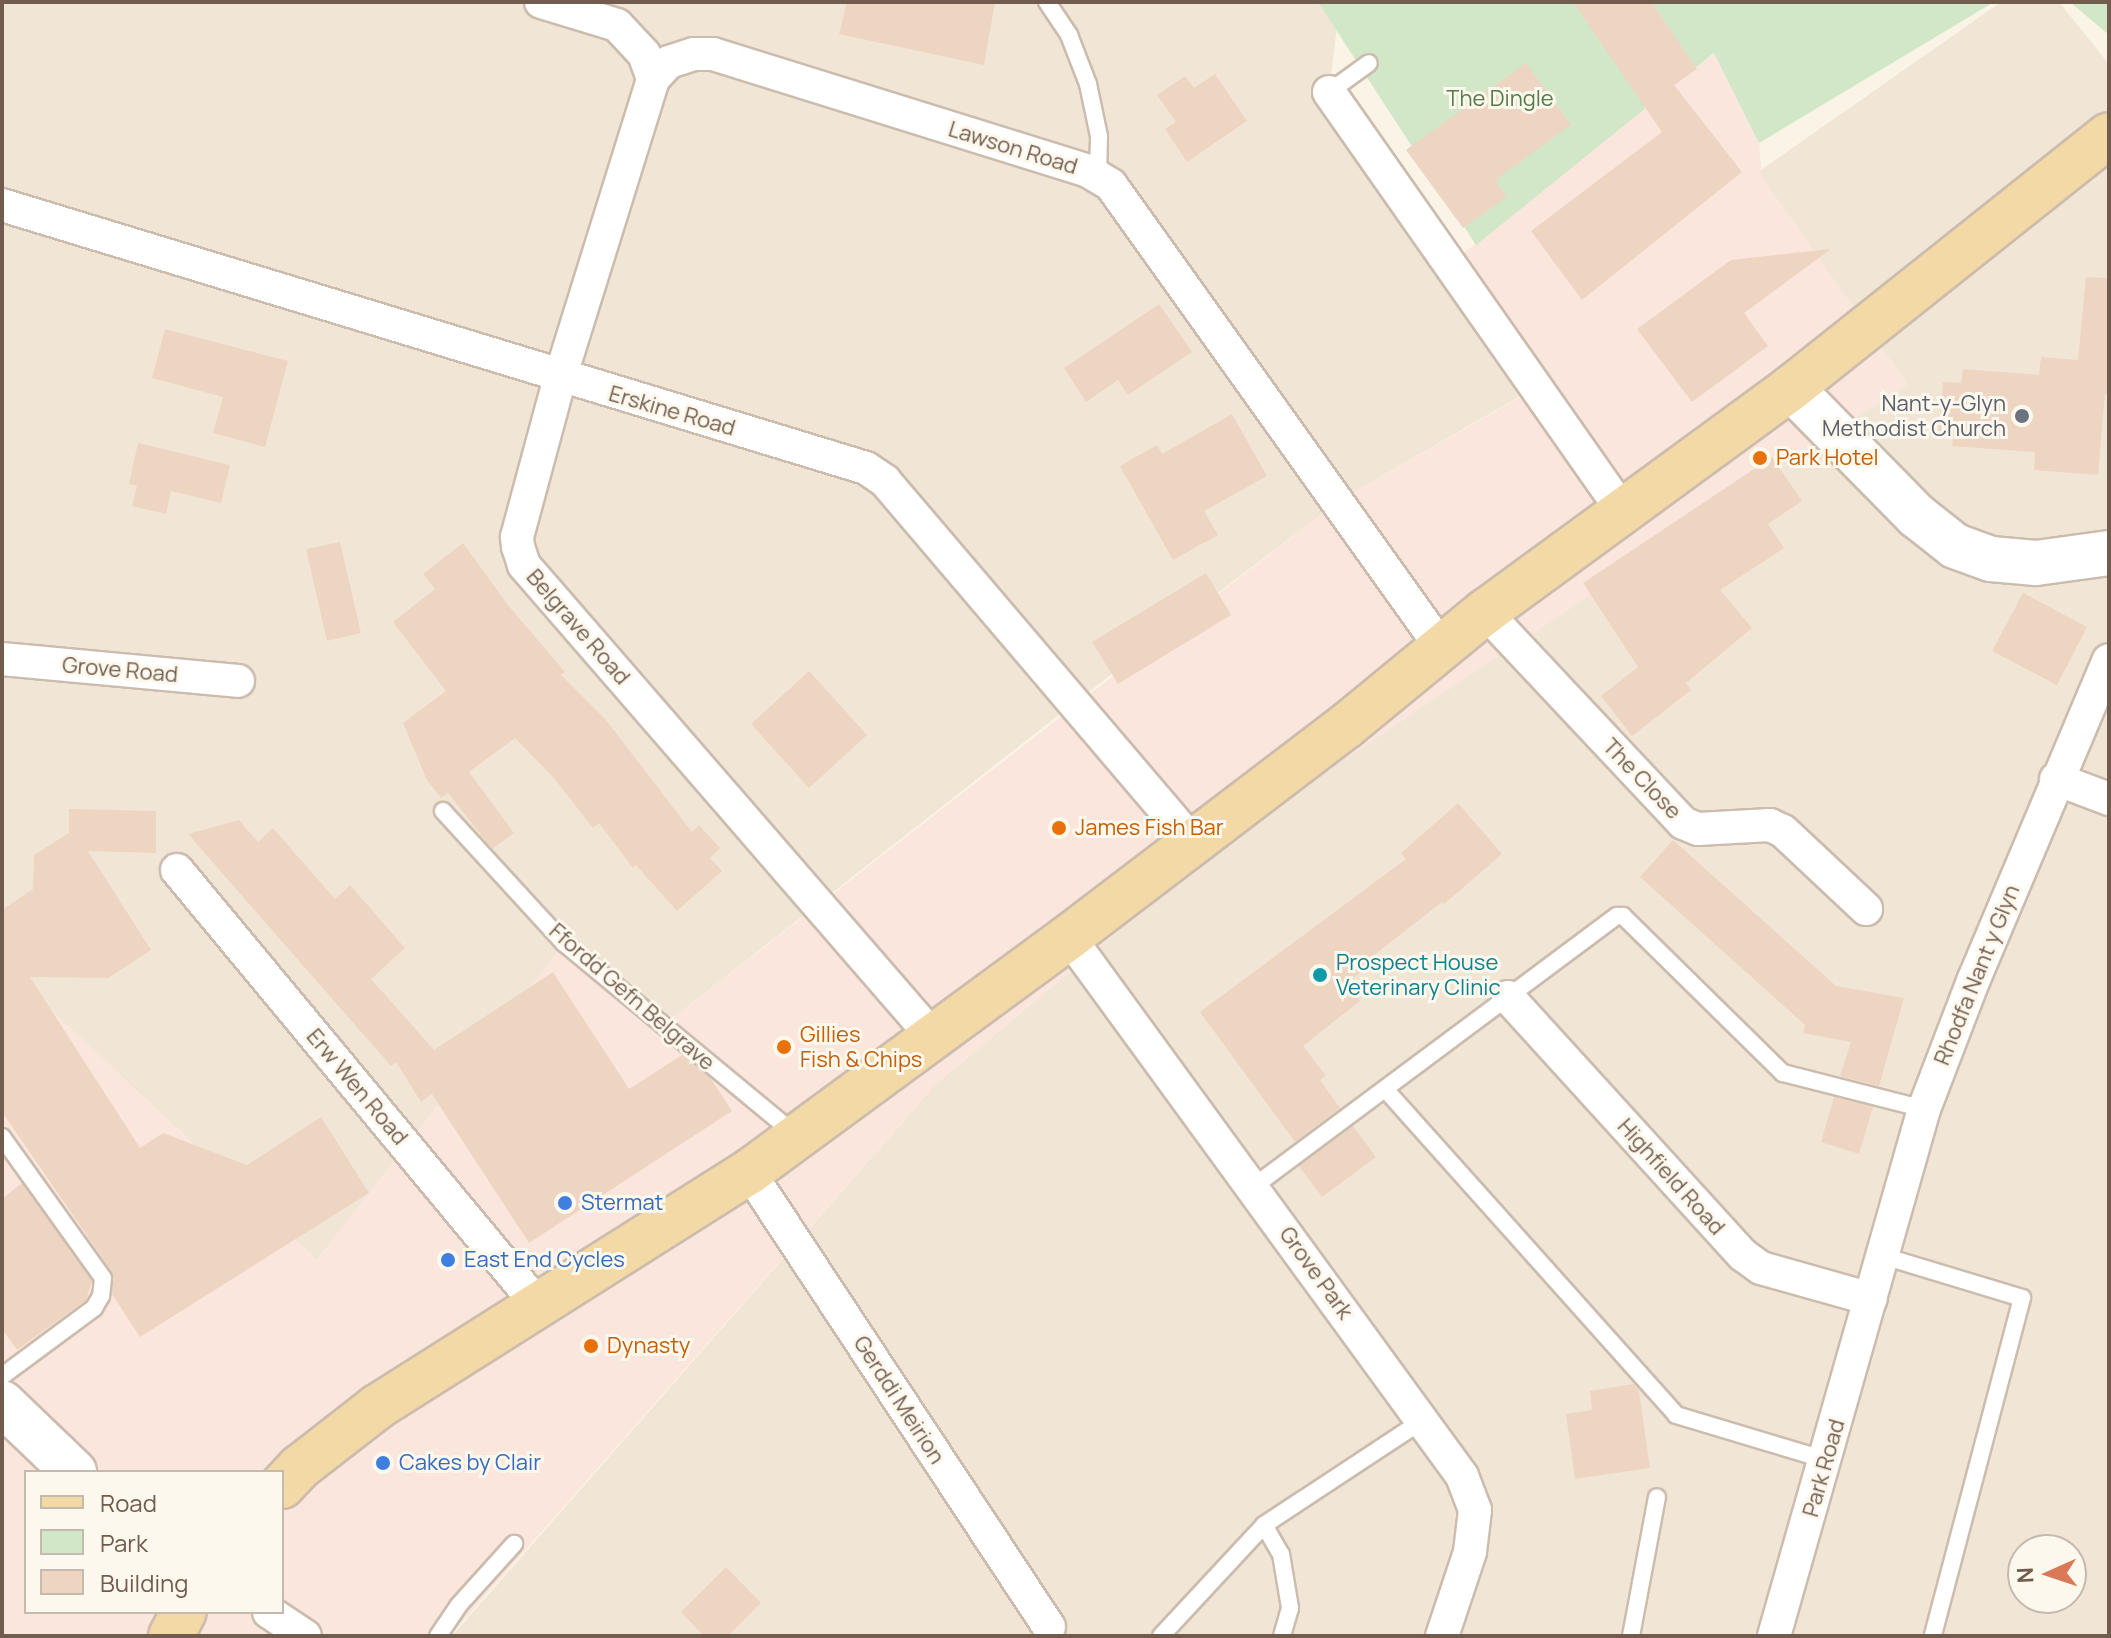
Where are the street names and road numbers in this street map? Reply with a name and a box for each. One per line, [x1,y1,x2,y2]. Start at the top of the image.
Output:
street label: Lawson Road [945,116,1081,180]
street label: Erskine Road [606,380,738,442]
street label: Belgrave Road [521,564,635,690]
street label: Grove Road [61,652,179,688]
street label: The Close [1597,733,1687,825]
street label: Rhodfa Nant y Glyn [1929,881,2025,1069]
street label: Ffordd Gefn Belgrave [544,918,720,1076]
street label: Erw Wen Road [301,1024,413,1150]
street label: Highfield Road [1612,1113,1730,1241]
street label: Grove Park [1274,1222,1358,1324]
street label: Gerddi Meirion [848,1331,950,1469]
street label: Park Road [1797,1416,1851,1520]

